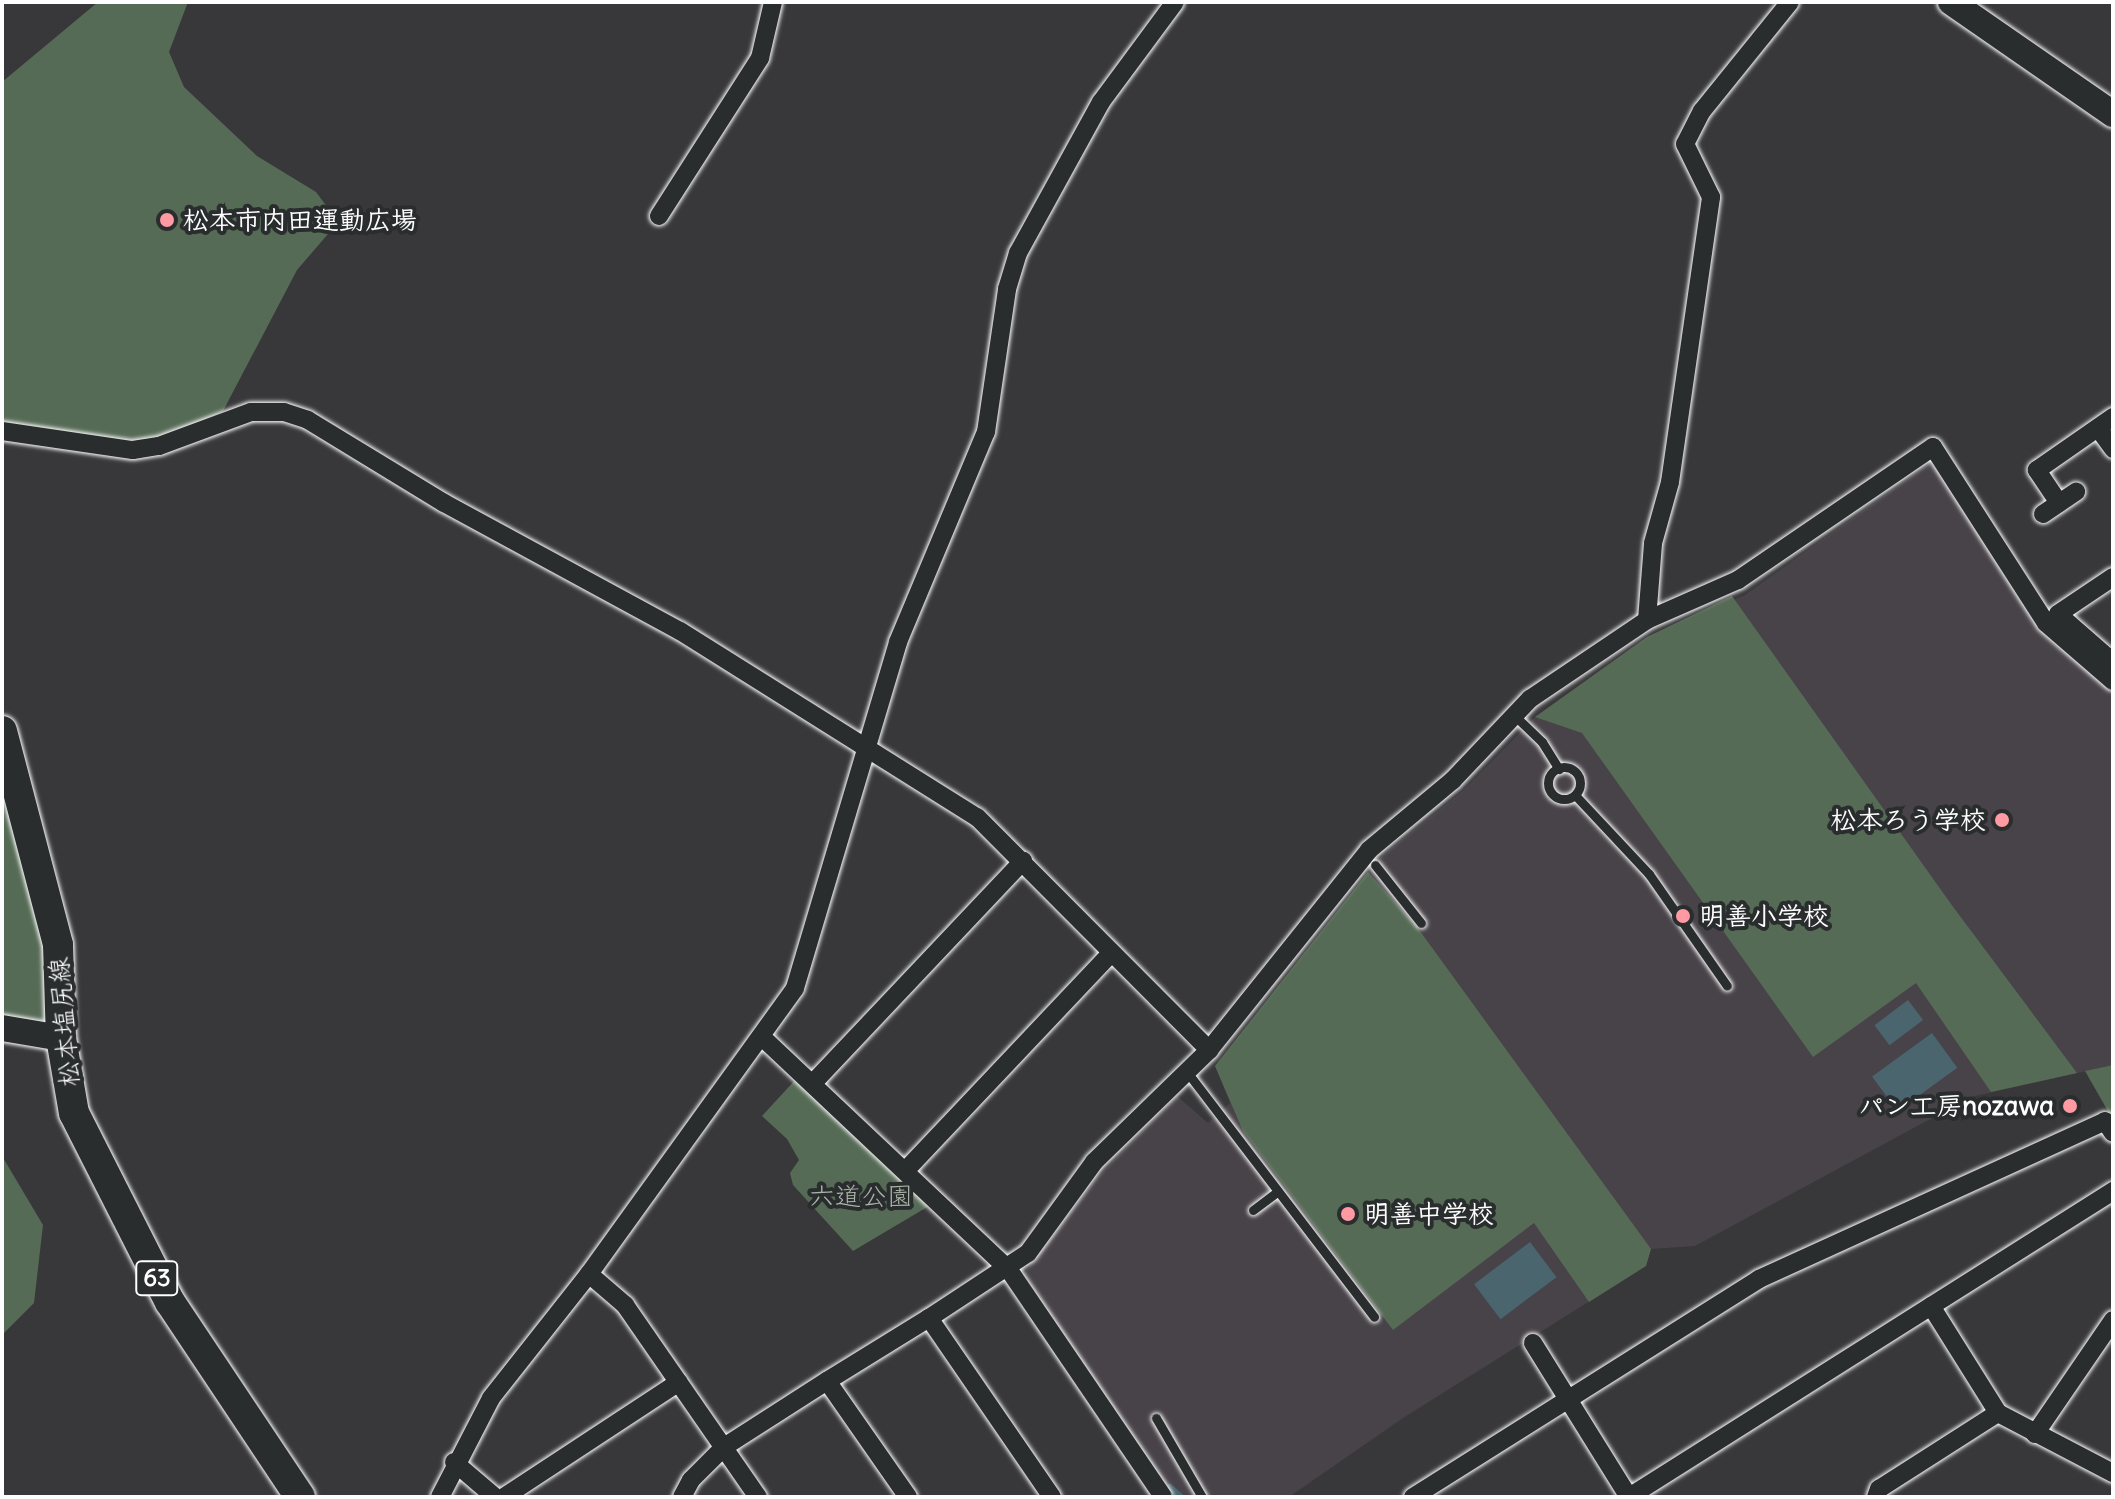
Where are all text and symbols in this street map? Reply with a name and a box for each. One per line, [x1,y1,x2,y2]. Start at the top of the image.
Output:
place label: 松本市内田運動広場 [183,204,417,236]
marker: 松本市内田運動広場 [158,211,176,229]
place label: 松本ろう学校 [1830,804,1986,836]
marker: 松本ろう学校 [1993,811,2011,829]
place label: 明善小学校 [1699,900,1829,932]
marker: 明善小学校 [1674,907,1692,925]
street label: 松本塩尻線 [43,956,85,1088]
place label: パン工房nozawa [1858,1090,2054,1122]
marker: パン工房nozawa [2061,1097,2079,1115]
park label: 六道公園 [809,1180,913,1212]
place label: 明善中学校 [1364,1198,1494,1230]
marker: 明善中学校 [1339,1205,1357,1223]
road number: 63 [135,1258,179,1298]

